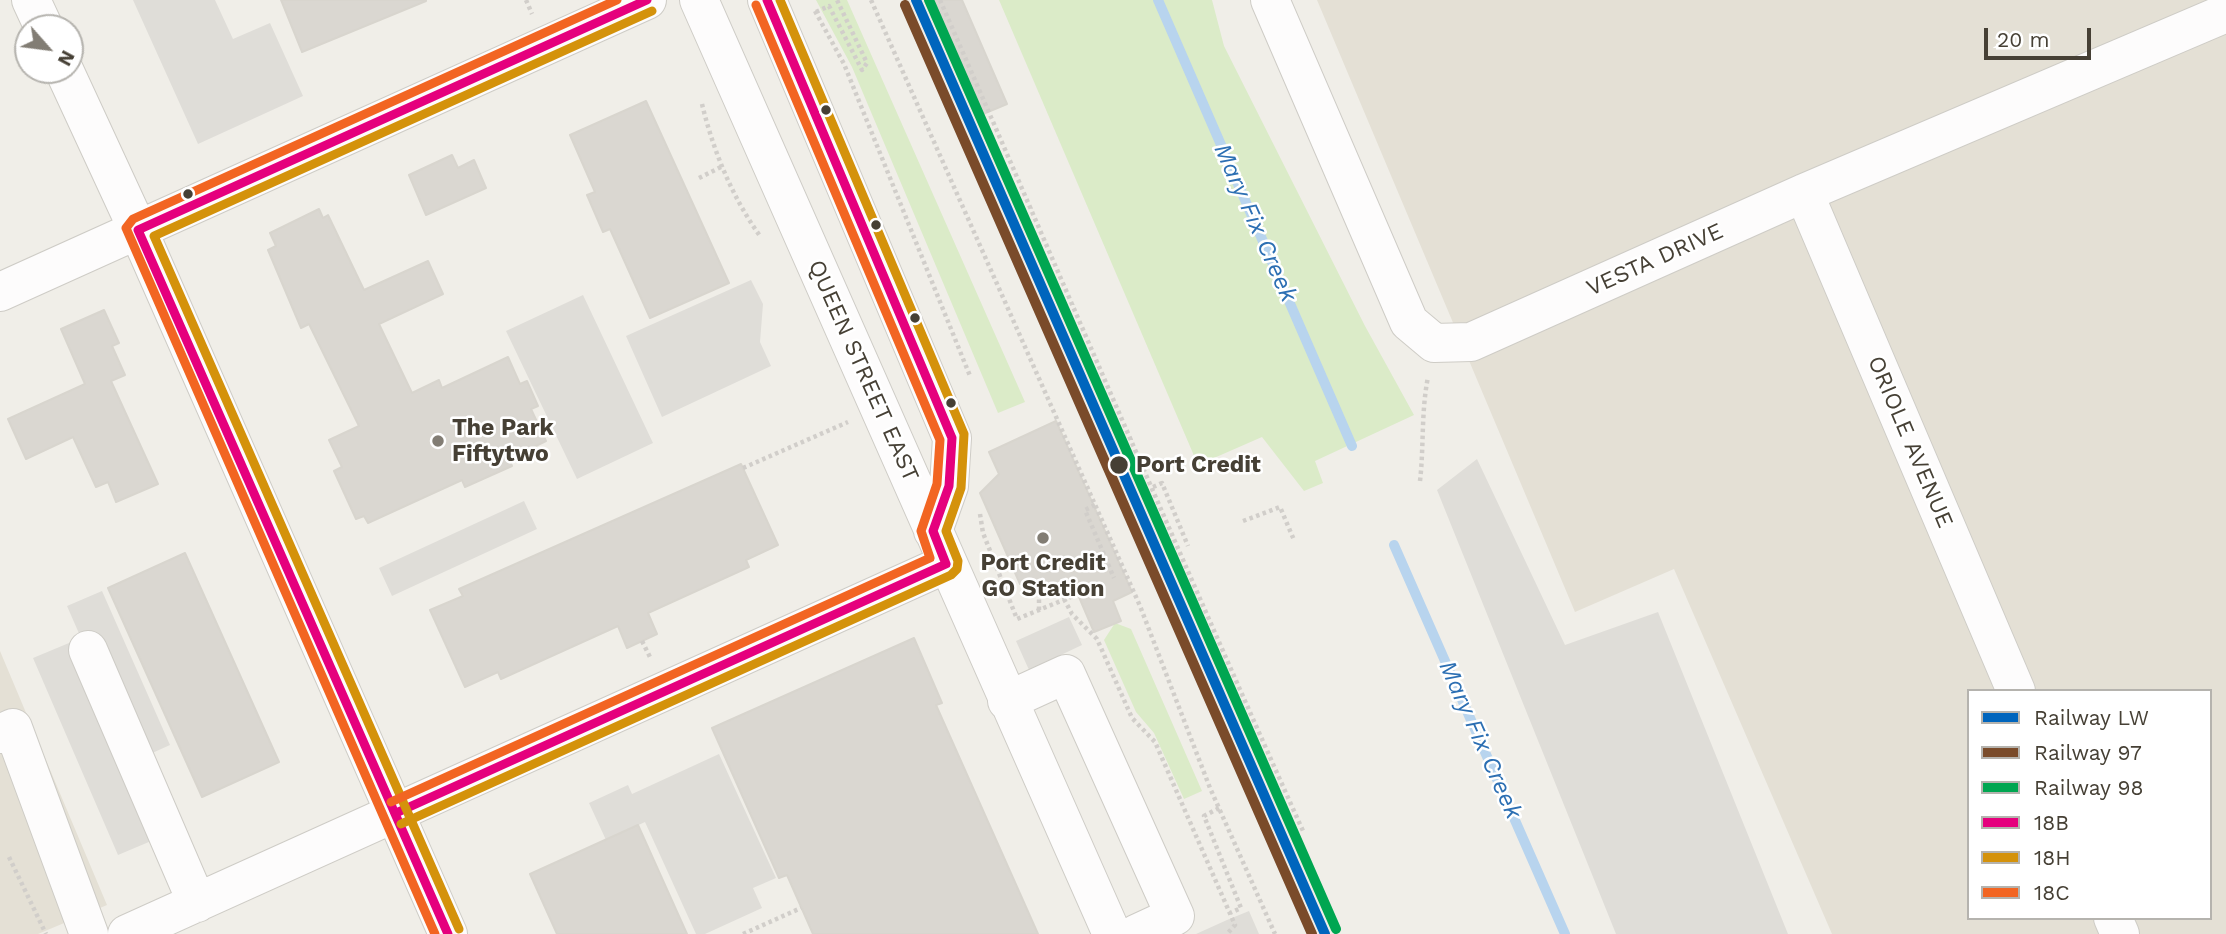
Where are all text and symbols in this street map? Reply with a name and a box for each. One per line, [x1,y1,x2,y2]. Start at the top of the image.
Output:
north arrow [14,14,84,84]
scale bar [1988,14,2095,58]
text: 20 m [1997,27,2049,52]
text: N [53,47,80,70]
unlabelled marker [819,103,833,117]
water label: Mary Fix Creek [1207,139,1303,307]
unlabelled marker [181,187,195,201]
unlabelled marker [869,218,883,232]
street label: VESTA DRIVE [1582,218,1728,302]
street label: QUEEN STREET EAST [802,256,924,486]
unlabelled marker [908,311,922,325]
street label: ORIOLE AVENUE [1861,352,1959,532]
unlabelled marker [944,396,958,410]
place label: The Park Fiftytwo [452,414,554,468]
marker: The Park Fiftytwo [430,433,446,449]
place label: Port Credit [1136,451,1261,479]
marker: Port Credit [1108,454,1130,476]
marker: Port Credit GO Station [1035,530,1051,546]
place label: Port Credit GO Station [981,549,1105,603]
water label: Mary Fix Creek [1432,656,1528,824]
legend [1967,689,2212,920]
text: Railway LW [2034,705,2149,730]
text: Railway 97 [2034,740,2142,765]
text: Railway 98 [2034,775,2143,800]
text: 18B [2034,810,2069,835]
text: 18H [2034,845,2071,870]
text: 18C [2034,880,2070,905]

